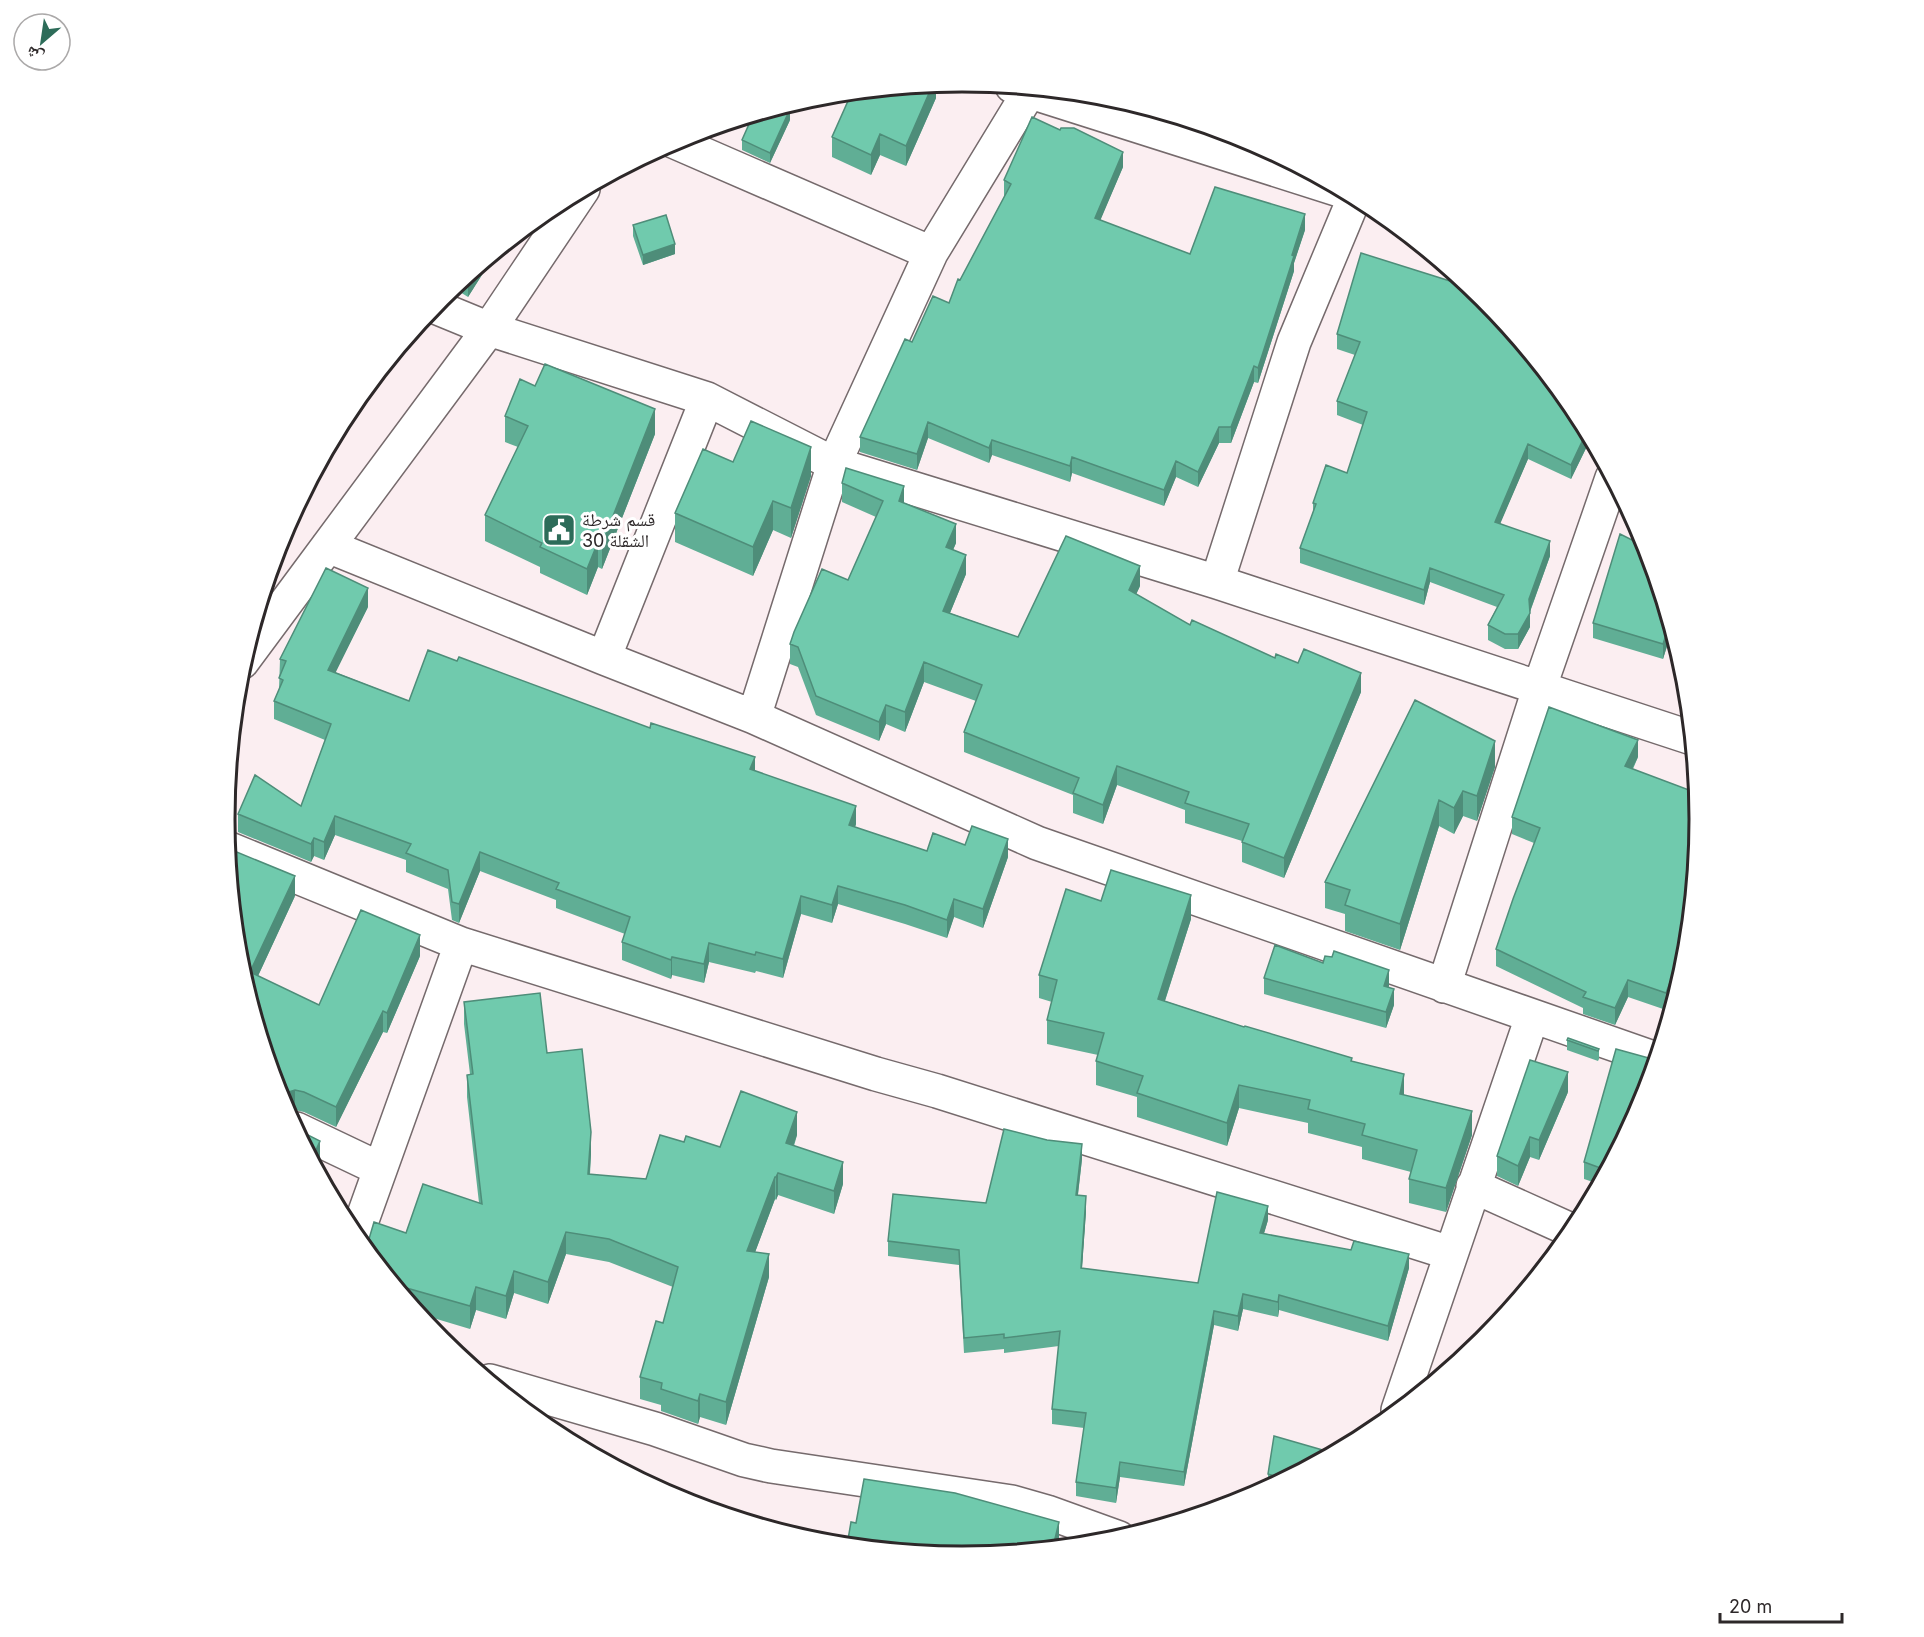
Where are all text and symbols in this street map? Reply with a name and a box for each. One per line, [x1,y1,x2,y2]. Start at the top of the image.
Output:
north arrow [12,12,72,72]
text: ش [22,42,47,68]
place label: قسم شرطة الشقلة 30 [582,509,655,551]
public building icon: قسم شرطة الشقلة 30 [541,512,577,548]
scale bar [1720,1586,1842,1624]
text: 20 m [1729,1596,1772,1617]

